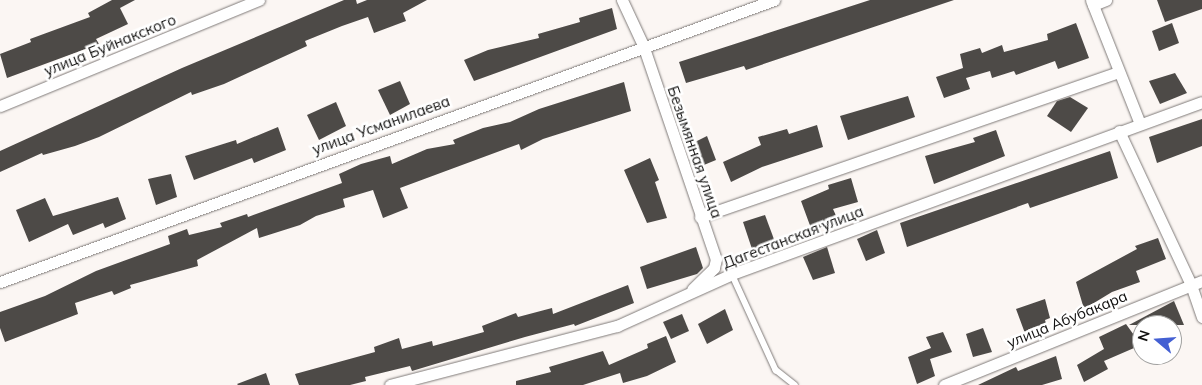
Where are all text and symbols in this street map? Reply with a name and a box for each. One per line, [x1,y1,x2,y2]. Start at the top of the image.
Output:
street label: улица Буйнакского [41,10,179,80]
street label: Безымянная улица [664,84,726,220]
street label: улица Усманилаева [310,92,452,158]
street label: Дагестанская улица [720,202,866,272]
street label: улица Абубакара [1004,287,1130,351]
north arrow [1132,315,1182,365]
text: N [1133,328,1154,343]

